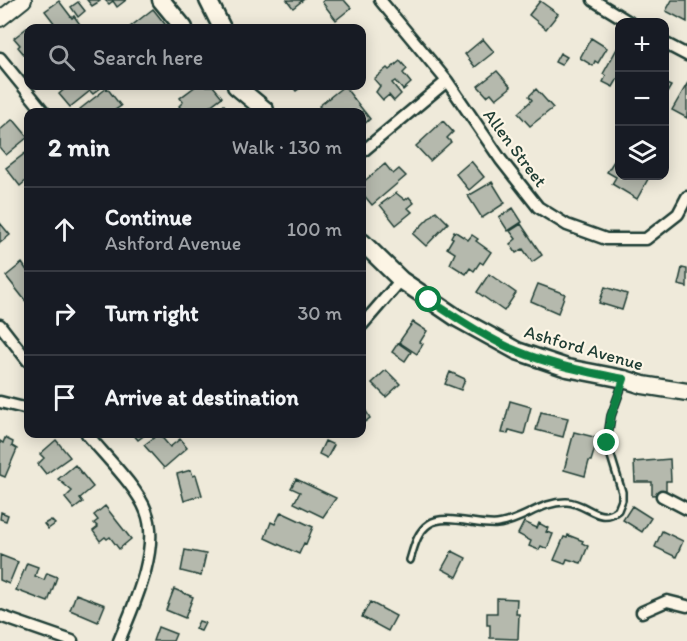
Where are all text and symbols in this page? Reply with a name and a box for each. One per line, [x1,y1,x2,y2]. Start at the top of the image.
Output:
map controls [615,18,669,180]
button: + [615,18,669,72]
search box [24,24,366,90]
icon: search [45,41,78,74]
text: Search here [93,44,203,71]
button: − [615,72,669,126]
street label: Allen Street [478,105,552,192]
button: layers [615,126,669,180]
text: 2 min [48,131,110,163]
text: Walk · 130 m [232,135,342,159]
text: Continue [105,204,192,231]
icon: ahead [48,213,81,246]
text: 100 m [287,217,342,241]
text: Ashford Avenue [105,231,241,255]
route start [415,286,441,312]
icon: right [48,297,81,330]
text: Turn right [105,300,199,327]
text: 30 m [297,301,342,325]
street label: Ashford Avenue [522,321,646,375]
icon: arrive [48,381,81,414]
text: Arrive at destination [105,384,299,411]
route end [593,429,619,455]

